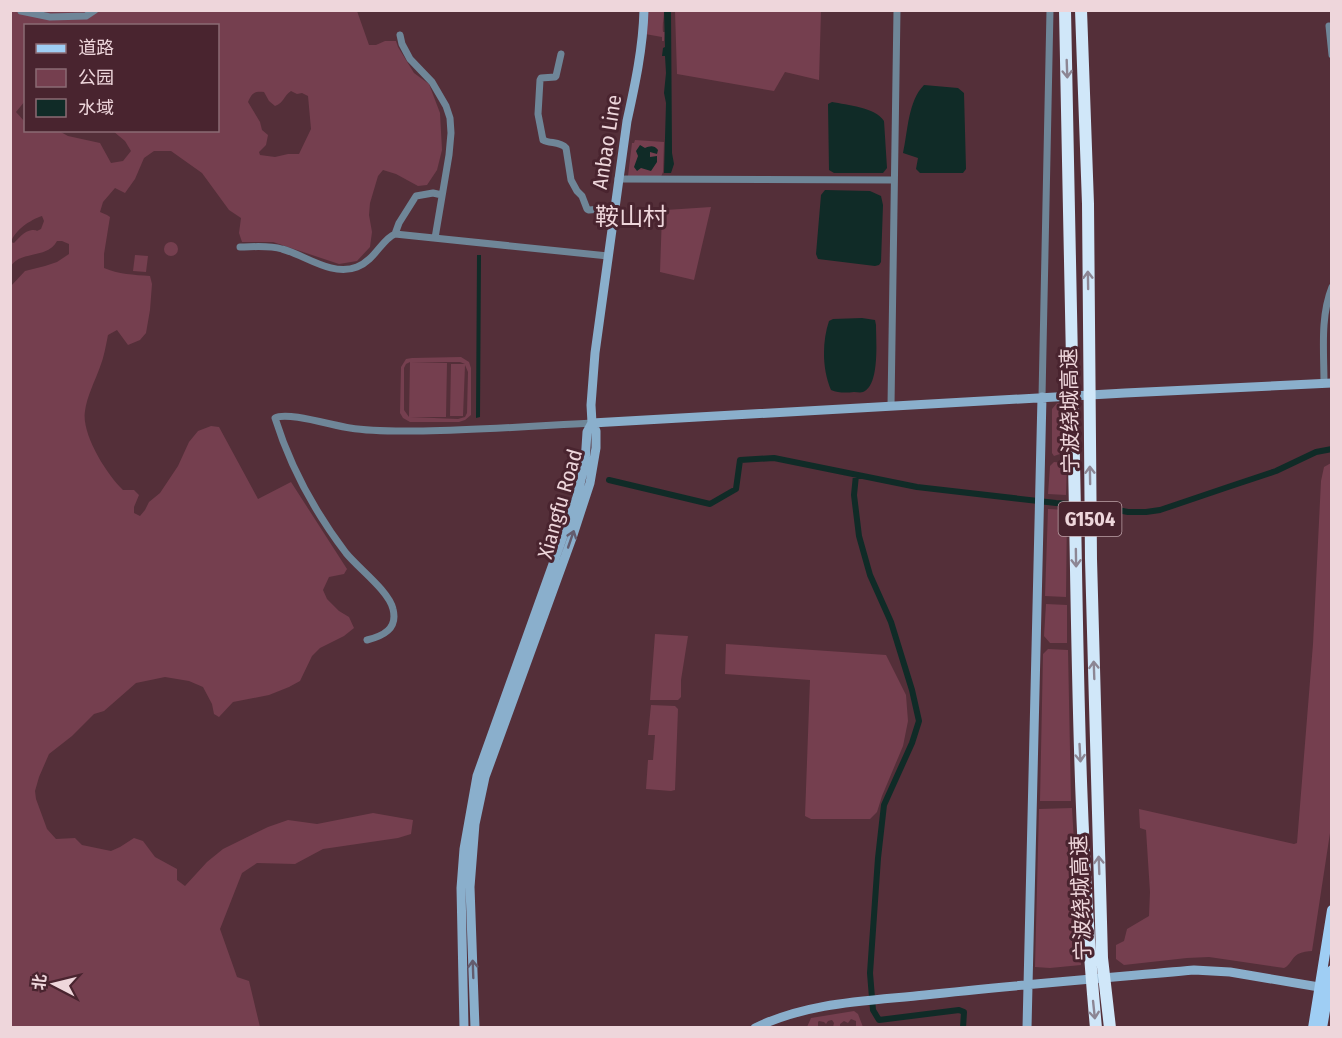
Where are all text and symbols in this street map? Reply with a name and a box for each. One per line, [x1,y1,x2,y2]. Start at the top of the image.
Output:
legend [24,24,219,132]
text: 道路 [78,37,114,59]
one-way arrow [1061,58,1072,78]
text: 公园 [78,67,114,89]
street label: Anbao Line [587,93,627,191]
text: 水域 [78,97,114,119]
district label: 鞍山村 [595,203,667,231]
one-way arrow [1082,270,1094,290]
street label: 宁波绕城高速 [1056,348,1084,474]
street label: Xiangfu Road [532,446,588,562]
one-way arrow [1084,465,1096,485]
road number: G1504 [1058,502,1122,536]
one-way arrow [567,530,578,548]
one-way arrow [1070,547,1082,567]
one-way arrow [1088,660,1100,680]
one-way arrow [1075,742,1086,762]
street label: 宁波绕城高速 [1066,835,1096,961]
one-way arrow [1093,855,1105,875]
north arrow [24,954,84,1014]
one-way arrow [467,960,478,980]
text: 北 [29,973,50,991]
one-way arrow [1089,1000,1100,1020]

